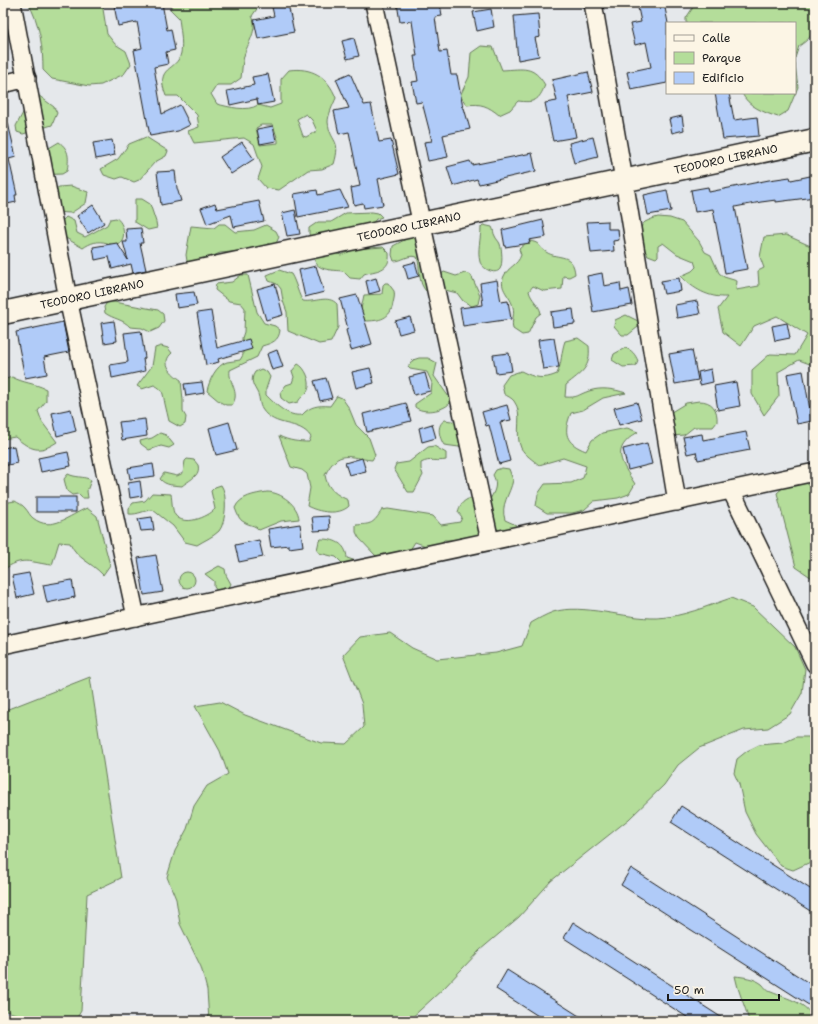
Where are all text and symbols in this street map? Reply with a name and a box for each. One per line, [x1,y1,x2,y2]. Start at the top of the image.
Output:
legend [666,22,796,94]
text: Calle [702,30,731,46]
text: Parque [702,50,741,66]
text: Edificio [702,70,744,86]
street label: TEODORO LIBRANO [673,141,779,177]
street label: TEODORO LIBRANO [356,208,462,245]
street label: TEODORO LIBRANO [39,276,145,312]
scale bar [668,976,779,1002]
text: 50 m [674,982,704,998]

